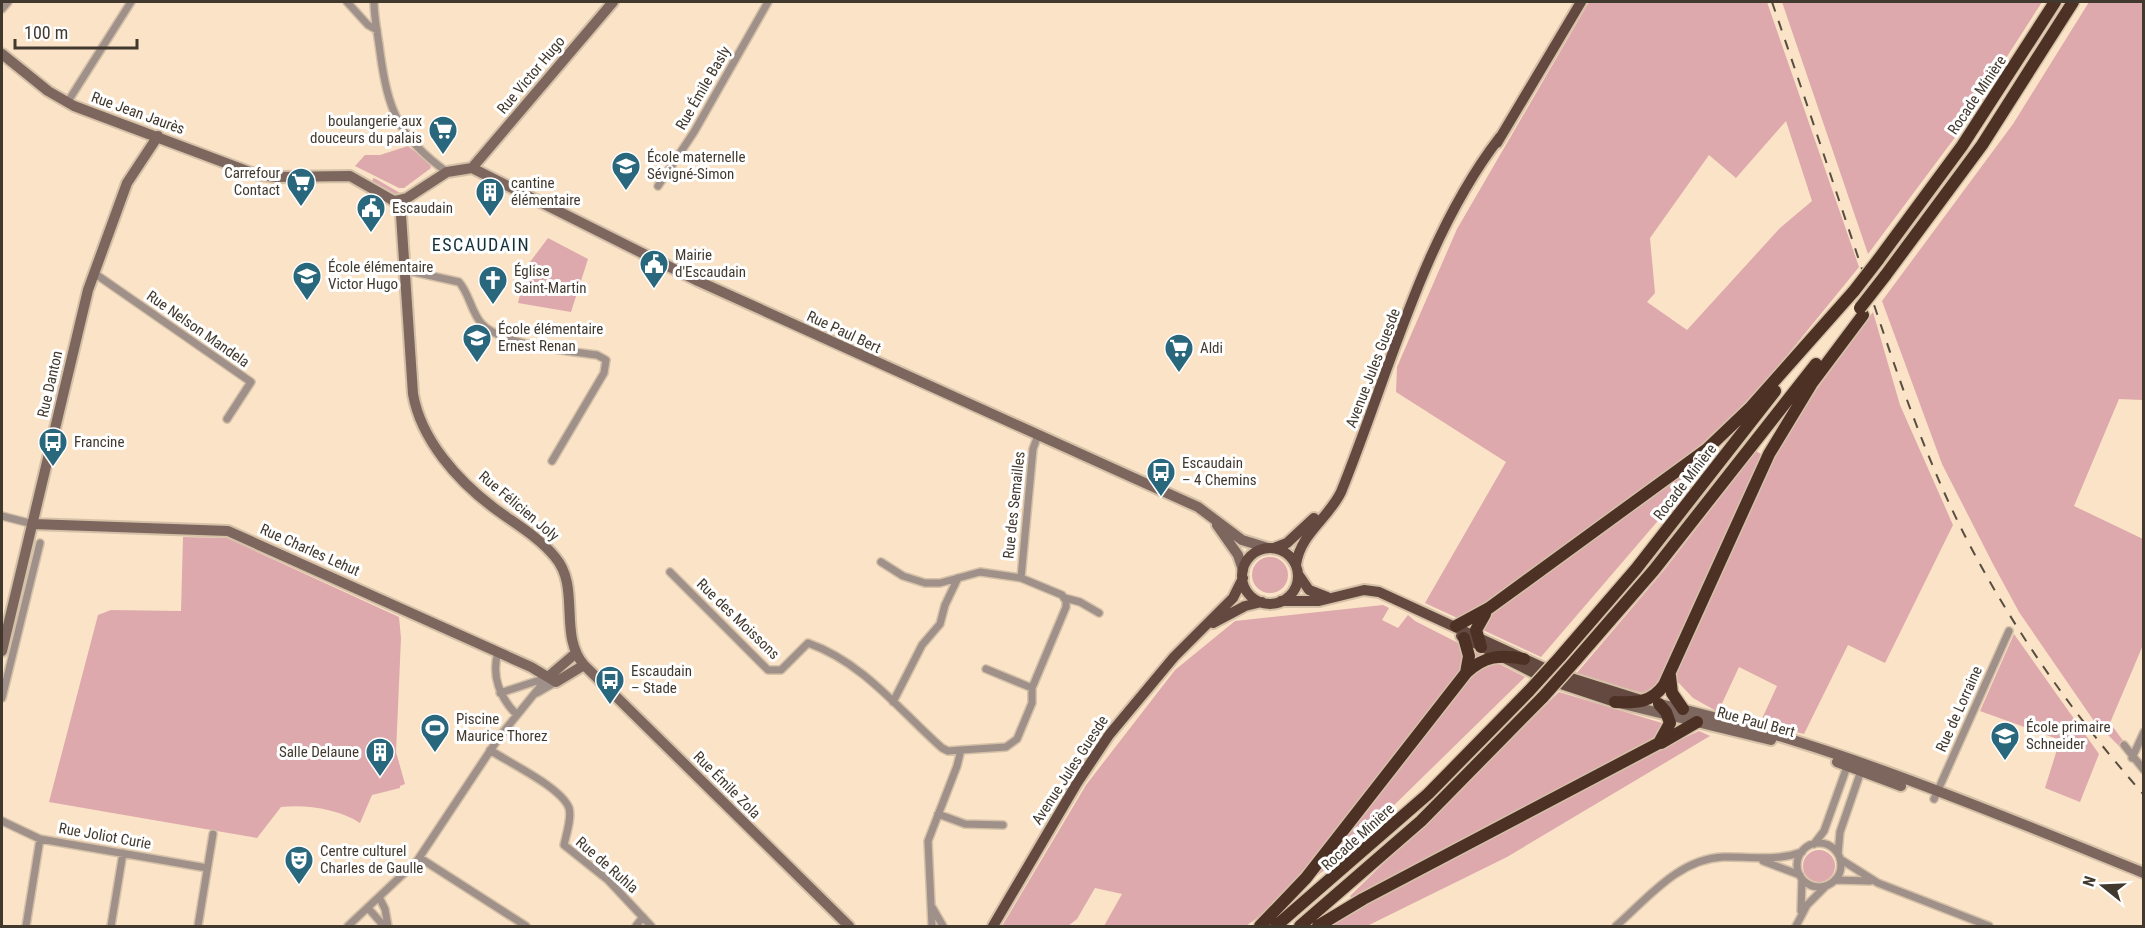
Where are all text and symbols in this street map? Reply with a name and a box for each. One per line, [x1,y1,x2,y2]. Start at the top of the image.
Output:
scale bar [15,12,136,50]
text: 100 m [24,22,68,43]
street label: Rue Victor Hugo [493,33,569,117]
street label: Rue Émile Basly [672,43,734,133]
street label: Rocade Minière [1944,52,2010,138]
street label: Rue Jean Jaurès [89,88,187,138]
place label: boulangerie aux douceurs du palais [310,112,422,147]
supermarket icon: boulangerie aux douceurs du palais [427,114,459,156]
place label: École maternelle Sévigné-Simon [647,148,745,183]
school or university icon: École maternelle Sévigné-Simon [610,150,642,192]
place label: Carrefour Contact [224,164,280,199]
supermarket icon: Carrefour Contact [285,166,317,208]
place label: cantine élémentaire [511,174,581,209]
building icon: cantine élémentaire [474,176,506,218]
public building icon: Escaudain [355,192,387,234]
place label: Escaudain [392,199,453,217]
district label: ESCAUDAIN [432,234,530,255]
place label: Mairie d'Escaudain [675,246,746,281]
public building icon: Mairie d'Escaudain [638,248,670,290]
place label: École élémentaire Victor Hugo [328,258,433,293]
school or university icon: École élémentaire Victor Hugo [291,260,323,302]
place label: Église Saint-Martin [514,262,586,297]
church icon: Église Saint-Martin [477,264,509,306]
street label: Rue Nelson Mandela [143,287,253,371]
street label: Avenue Jules Guesde [1342,306,1404,430]
street label: Rue Paul Bert [804,307,884,357]
place label: École élémentaire Ernest Renan [498,320,603,355]
school or university icon: École élémentaire Ernest Renan [461,322,493,364]
supermarket icon: Aldi [1163,332,1195,374]
place label: Aldi [1200,339,1223,357]
street label: Rue Danton [34,349,66,419]
bus stop icon: Francine [37,426,69,468]
place label: Francine [74,433,124,451]
street label: Rocade Minière [1650,440,1720,524]
street label: Rue des Semailles [999,450,1029,560]
place label: Escaudain – 4 Chemins [1182,454,1257,489]
bus stop icon: Escaudain – 4 Chemins [1145,456,1177,498]
street label: Rue Félicien Joly [475,467,563,545]
street label: Rue Charles Lehut [257,520,363,580]
street label: Rue des Moissons [693,575,783,663]
place label: Escaudain – Stade [631,662,692,697]
street label: Rue de Lorraine [1932,663,1986,755]
bus stop icon: Escaudain – Stade [594,664,626,706]
street label: Rue Paul Bert [1715,703,1797,741]
place label: Piscine Maurice Thorez [456,710,548,745]
sports icon: Piscine Maurice Thorez [419,712,451,754]
street label: Avenue Jules Guesde [1028,712,1112,828]
place label: École primaire Schneider [2026,718,2111,753]
school or university icon: École primaire Schneider [1989,720,2021,762]
building icon: Salle Delaune [364,736,396,778]
place label: Salle Delaune [279,743,359,761]
street label: Rue Émile Zola [690,748,764,822]
street label: Rocade Minière [1318,800,1398,874]
street label: Rue Joliot Curie [57,819,153,853]
street label: Rue de Ruhla [572,833,642,897]
place label: Centre culturel Charles de Gaulle [320,842,423,877]
theatre icon: Centre culturel Charles de Gaulle [283,844,315,886]
north arrow [2073,856,2133,916]
text: N [2079,874,2100,889]

